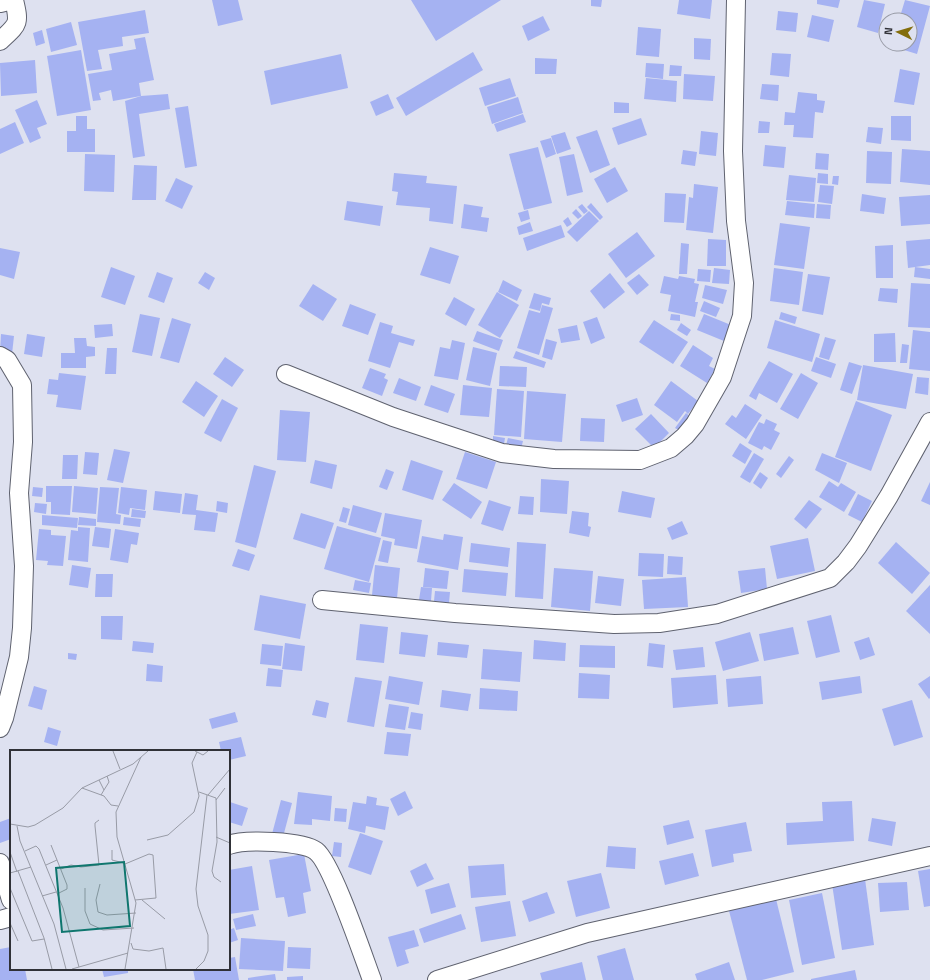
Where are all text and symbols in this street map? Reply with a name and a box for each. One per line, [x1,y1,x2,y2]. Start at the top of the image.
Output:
north arrow [878,12,918,52]
text: N [880,27,896,36]
inset map [10,750,230,970]

